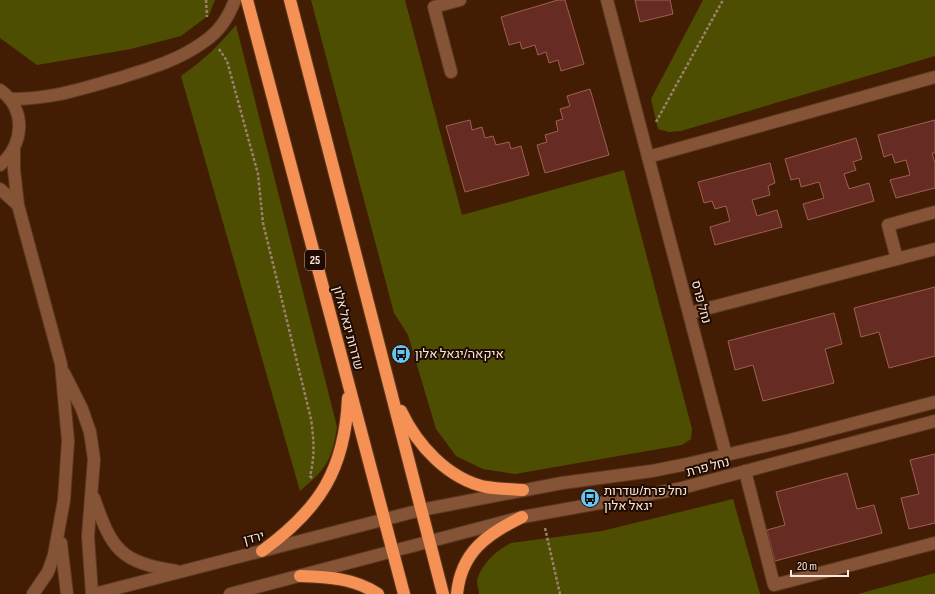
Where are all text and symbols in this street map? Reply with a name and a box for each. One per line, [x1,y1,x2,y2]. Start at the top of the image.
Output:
road number: 25 [305,250,325,270]
street label: נחל פרס [688,279,714,325]
street label: שדרות יגאל אלון [329,284,367,372]
bus stop icon: איקאה/יגאל אלון [390,343,412,365]
place label: איקאה/יגאל אלון [415,346,504,362]
street label: נחל פרת [685,454,731,480]
place label: נחל פרת/שדרות יגאל אלון [604,483,687,514]
bus stop icon: נחל פרת/שדרות יגאל אלון [579,487,601,509]
street label: ירדן [242,528,266,548]
scale bar [791,552,848,578]
text: 20 m [797,559,817,574]

